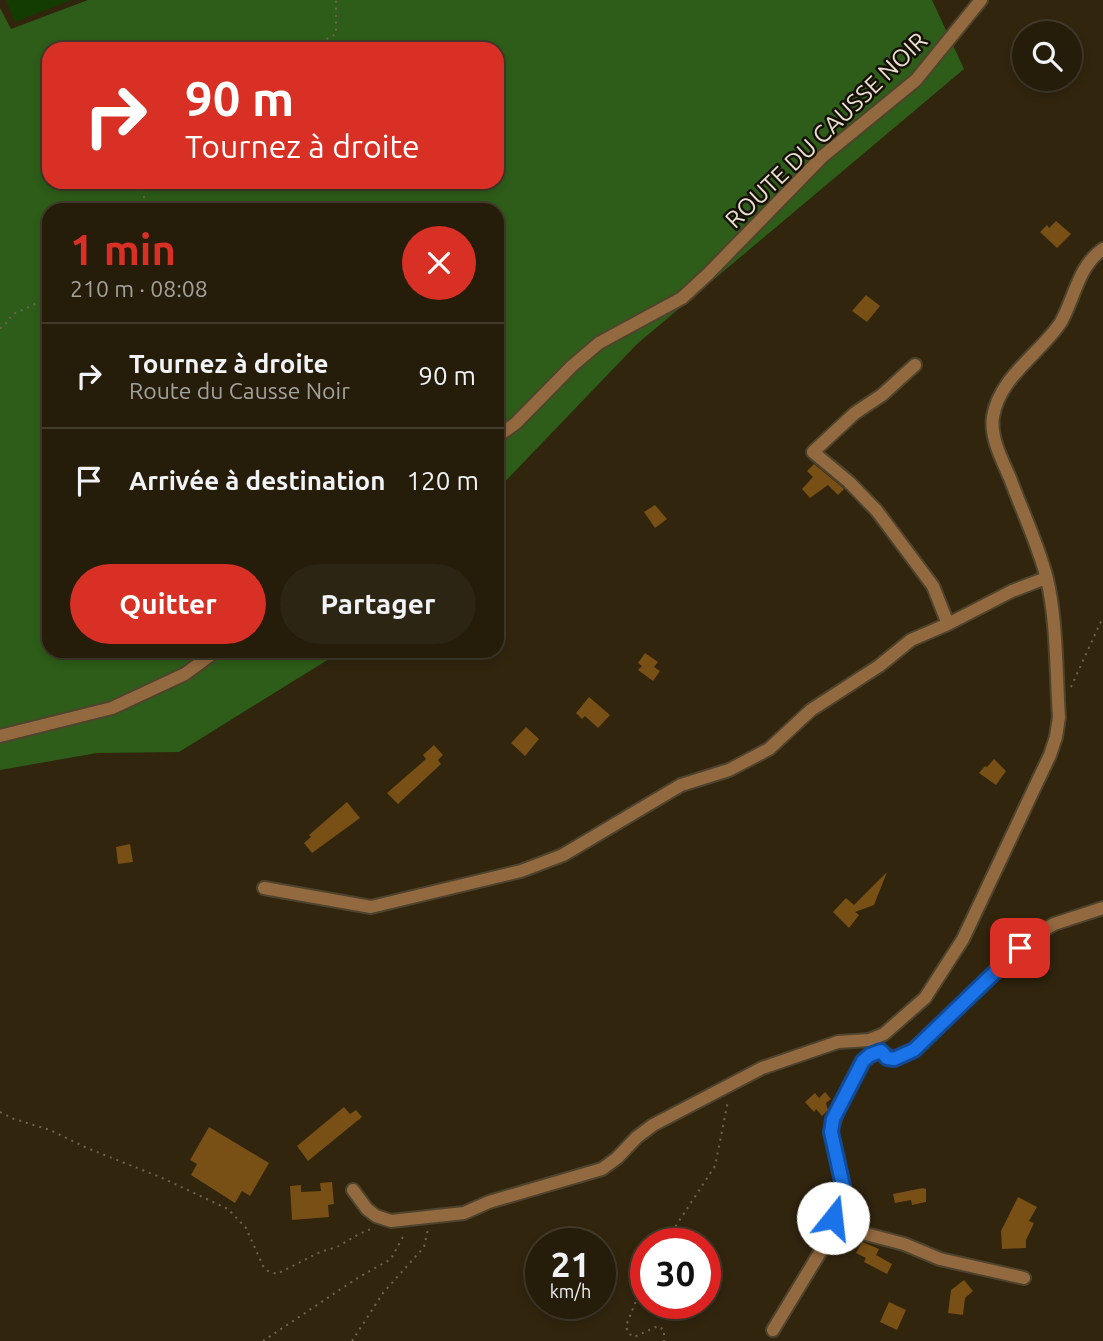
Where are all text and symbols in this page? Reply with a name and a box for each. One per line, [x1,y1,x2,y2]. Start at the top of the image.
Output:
map controls [1012,21,1082,91]
button: search [1012,21,1082,91]
street label: ROUTE DU CAUSSE NOIR [720,27,932,233]
icon: right [70,70,161,161]
text: 90 m [185,70,294,125]
text: Tournez à droite [185,128,420,164]
text: 1 min [70,226,176,273]
button: close [402,226,476,300]
text: 210 m · 08:08 [70,276,208,301]
text: Tournez à droite [129,349,328,378]
icon: right [70,357,108,395]
text: 90 m [418,361,476,390]
text: Route du Causse Noir [129,378,350,403]
icon: arrive [70,462,108,500]
text: Arrivée à destination [129,466,385,495]
text: 120 m [406,466,479,495]
button: Quitter [70,564,266,644]
button: Partager [280,564,476,644]
pin [990,918,1050,978]
icon: arrive [1001,929,1039,967]
position arrow [796,1181,870,1255]
speed limit sign: 30 [630,1228,721,1319]
text: 21 [551,1244,590,1284]
text: km/h [550,1281,591,1301]

